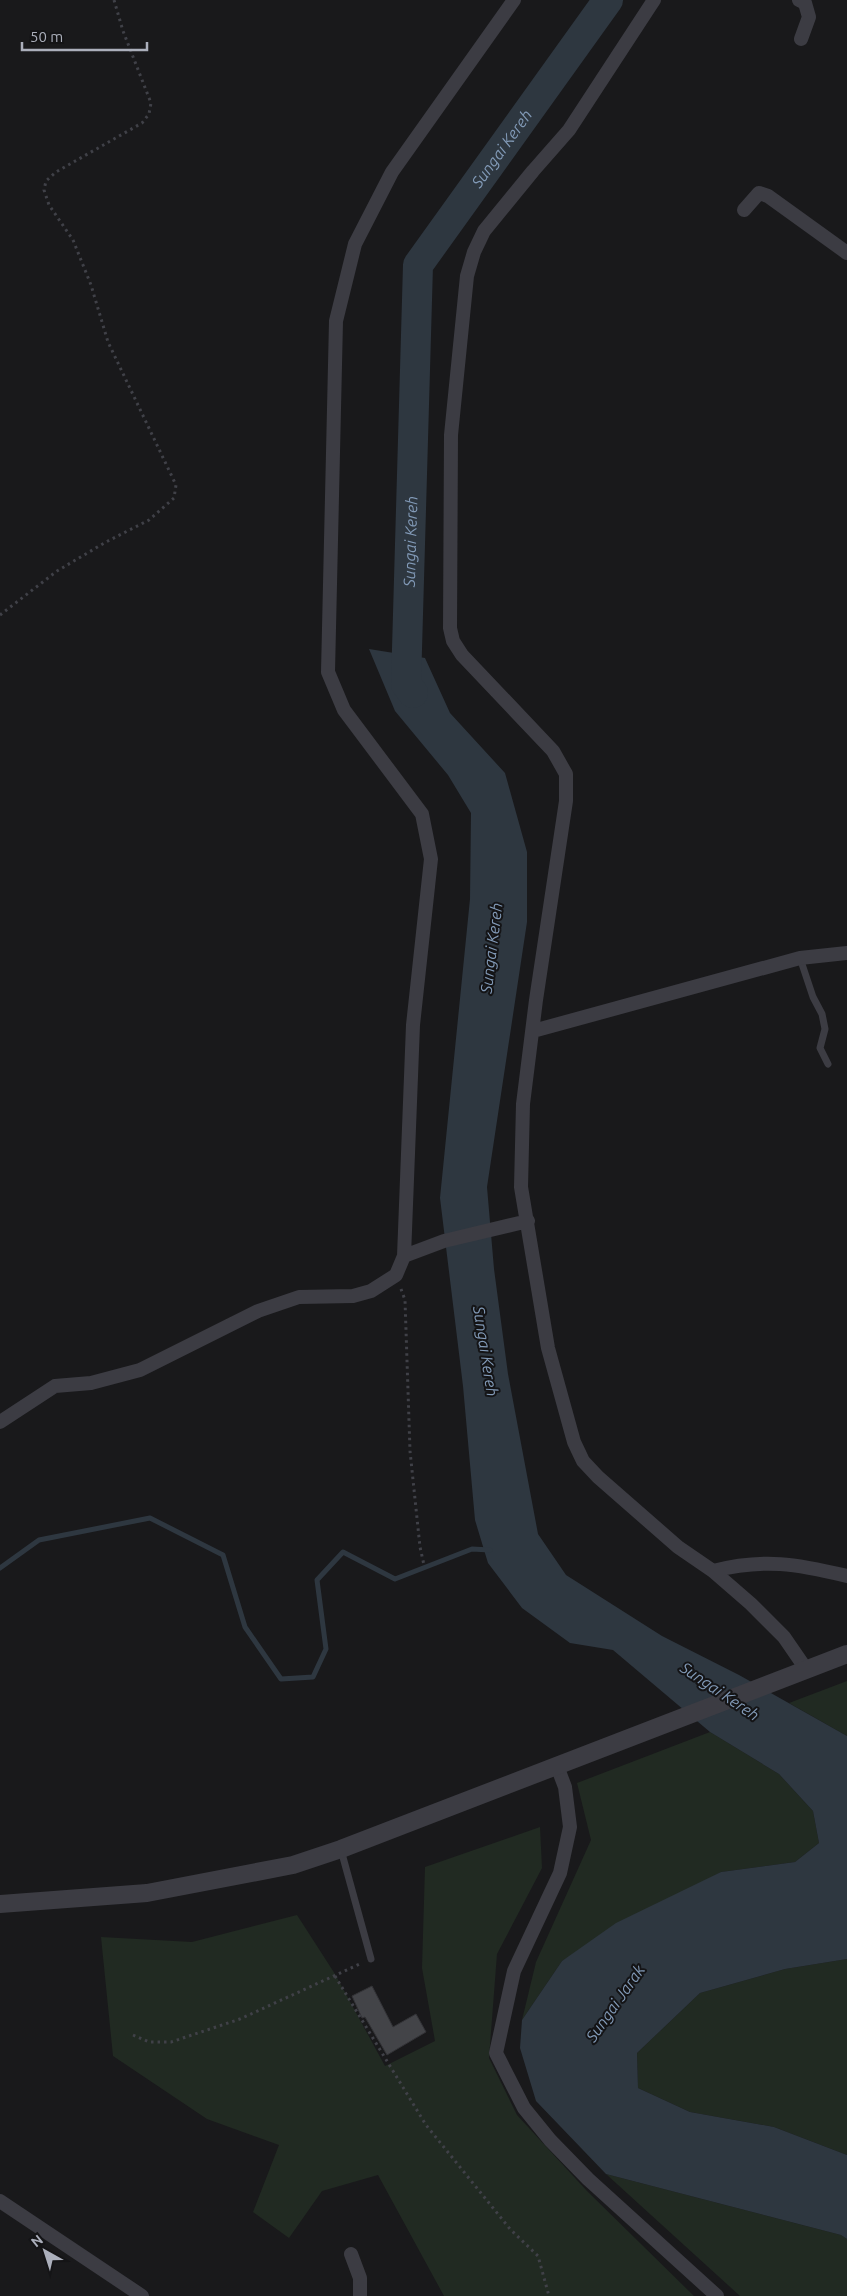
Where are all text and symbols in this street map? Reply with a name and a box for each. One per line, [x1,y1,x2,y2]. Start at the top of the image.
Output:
scale bar [22,20,148,52]
text: 50 m [30,28,63,45]
water label: Sungai Kereh [467,106,535,192]
water label: Sungai Kereh [400,496,420,588]
water label: Sungai Kereh [476,902,505,995]
water label: Sungai Kereh [470,1304,502,1397]
water label: Sungai Kereh [676,1658,763,1724]
water label: Sungai Jarak [581,1960,649,2046]
north arrow [20,2226,70,2276]
text: N [28,2231,46,2250]

